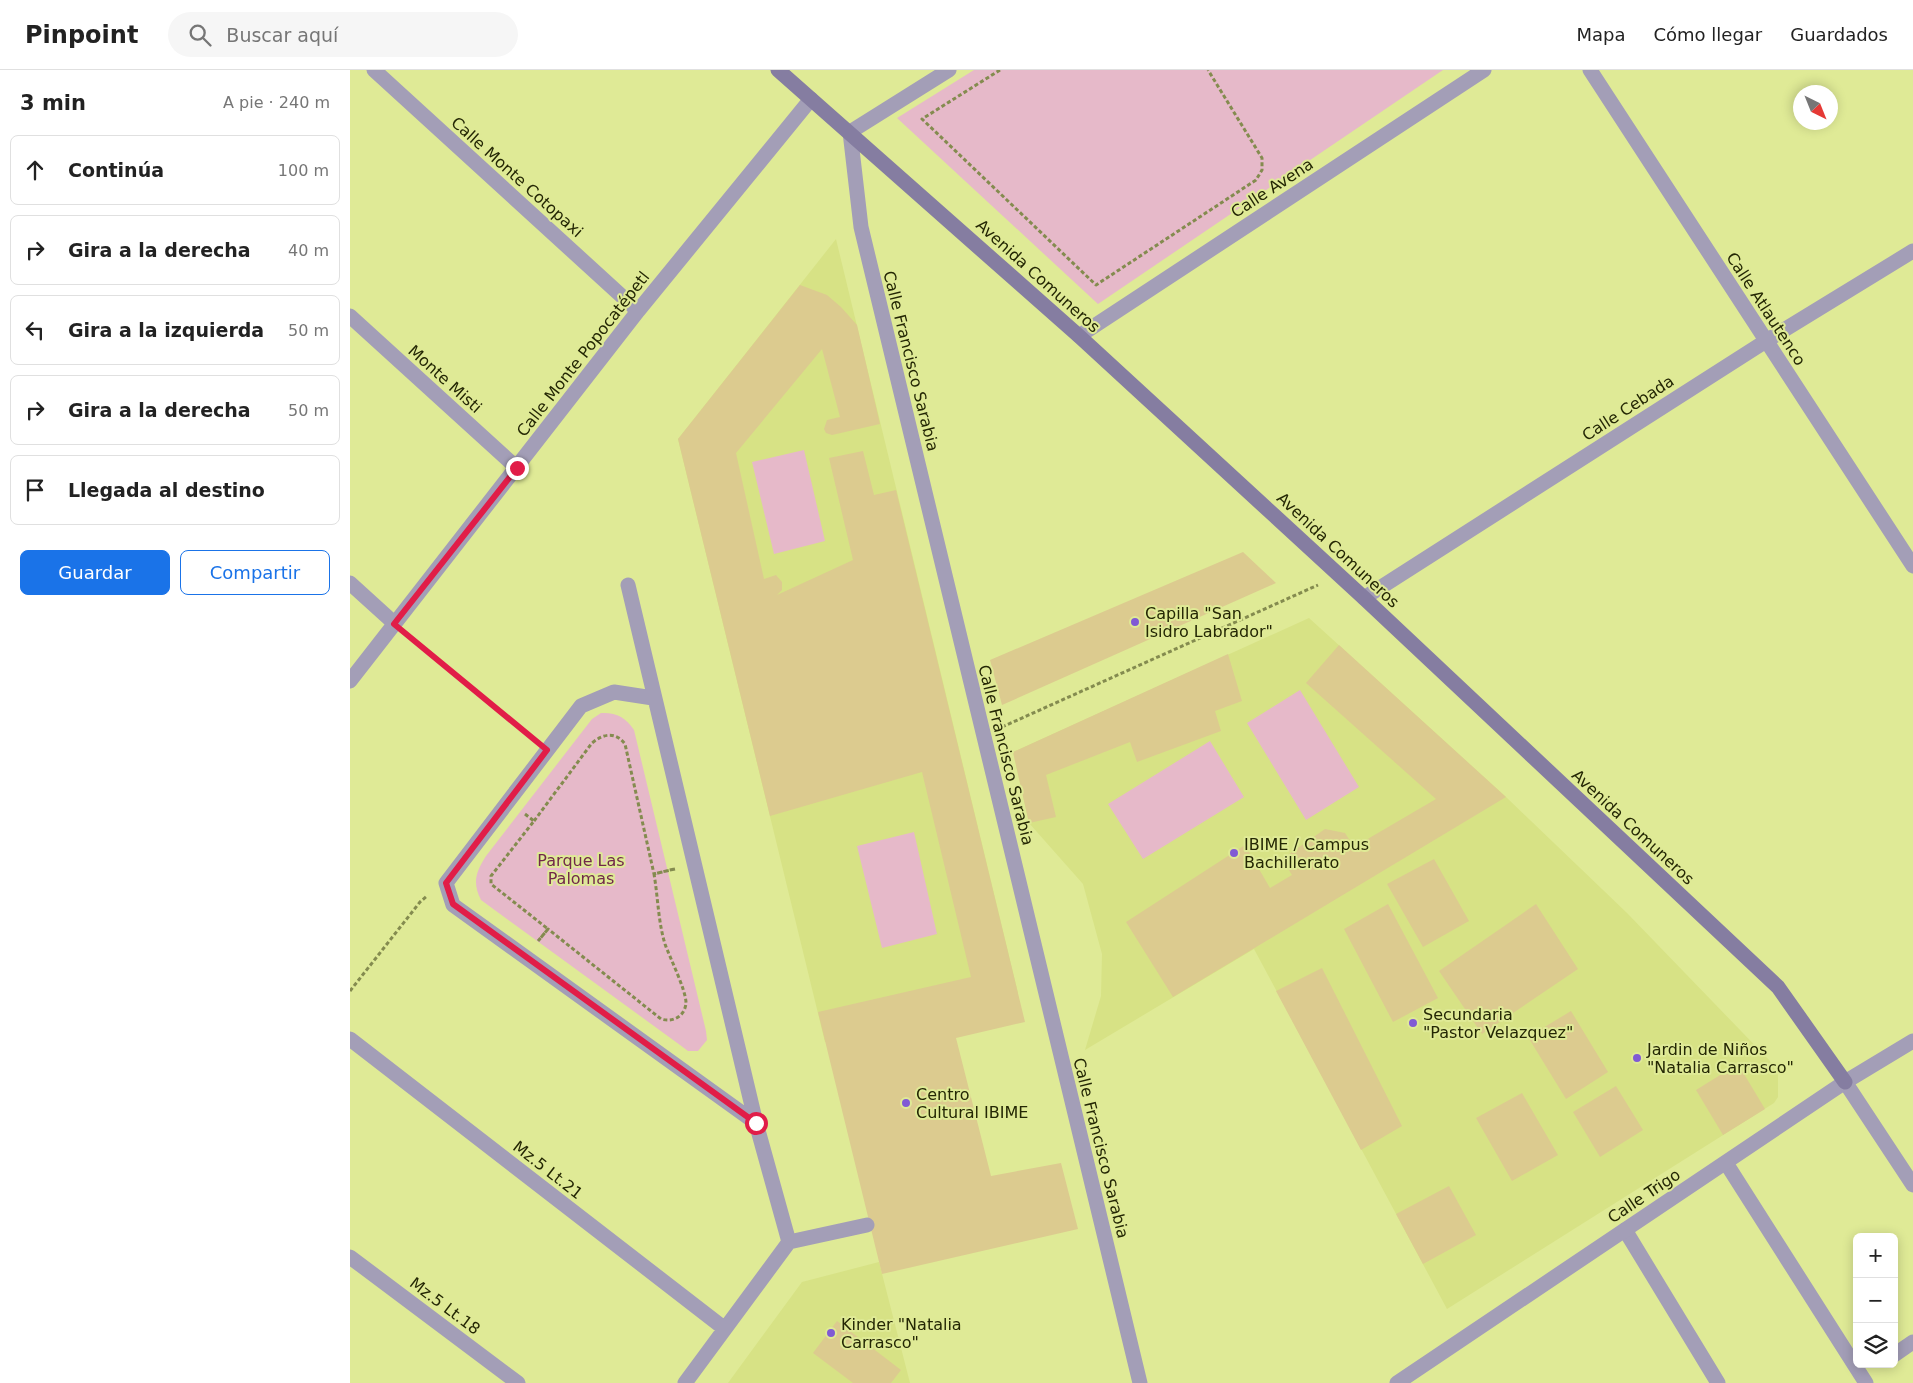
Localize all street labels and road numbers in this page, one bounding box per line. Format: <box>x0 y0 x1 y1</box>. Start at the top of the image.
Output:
street label: Calle Monte Cotopaxi <box>447 113 587 241</box>
street label: Calle Avena <box>1227 154 1317 222</box>
street label: Avenida Comuneros <box>972 215 1104 337</box>
street label: Calle Atlautenco <box>1722 249 1810 369</box>
street label: Calle Monte Popocatépetl <box>513 268 653 440</box>
street label: Calle Francisco Sarabia <box>879 269 943 453</box>
street label: Monte Misti <box>404 341 486 417</box>
street label: Calle Cebada <box>1578 371 1678 445</box>
street label: Avenida Comuneros <box>1273 488 1403 612</box>
street label: Calle Francisco Sarabia <box>974 663 1038 847</box>
street label: Avenida Comuneros <box>1568 765 1698 889</box>
street label: Calle Francisco Sarabia <box>1069 1056 1133 1240</box>
street label: Mz.5 Lt.21 <box>509 1137 587 1203</box>
street label: Calle Trigo <box>1604 1165 1684 1227</box>
street label: Mz.5 Lt.18 <box>406 1273 484 1339</box>

